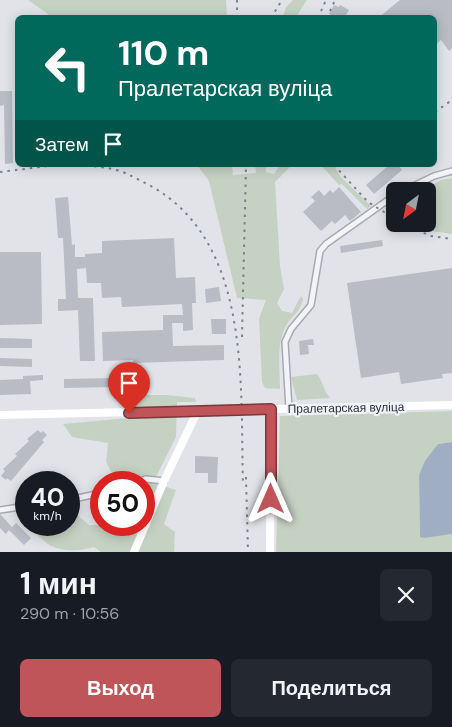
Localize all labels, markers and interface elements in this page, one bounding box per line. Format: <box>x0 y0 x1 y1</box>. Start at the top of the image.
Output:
text: 110 m <box>118 30 209 76</box>
icon: left <box>35 35 100 100</box>
text: Пралетарская вуліца <box>118 74 332 103</box>
icon: arrive <box>99 130 127 158</box>
text: Затем <box>35 132 89 157</box>
north arrow <box>386 182 436 232</box>
map controls <box>386 182 436 232</box>
pin <box>108 362 150 413</box>
icon: arrive <box>115 369 143 397</box>
street label: Пралетарская вуліца <box>287 399 405 417</box>
speed limit sign: 50 <box>90 471 155 536</box>
position arrow <box>244 472 296 524</box>
text: 40 <box>31 481 64 514</box>
text: km/h <box>33 508 62 524</box>
text: 1 мин <box>20 564 97 603</box>
button: close <box>380 569 432 621</box>
text: 290 m · 10:56 <box>20 603 119 624</box>
button: Выход <box>20 659 221 717</box>
button: Поделиться <box>231 659 432 717</box>

